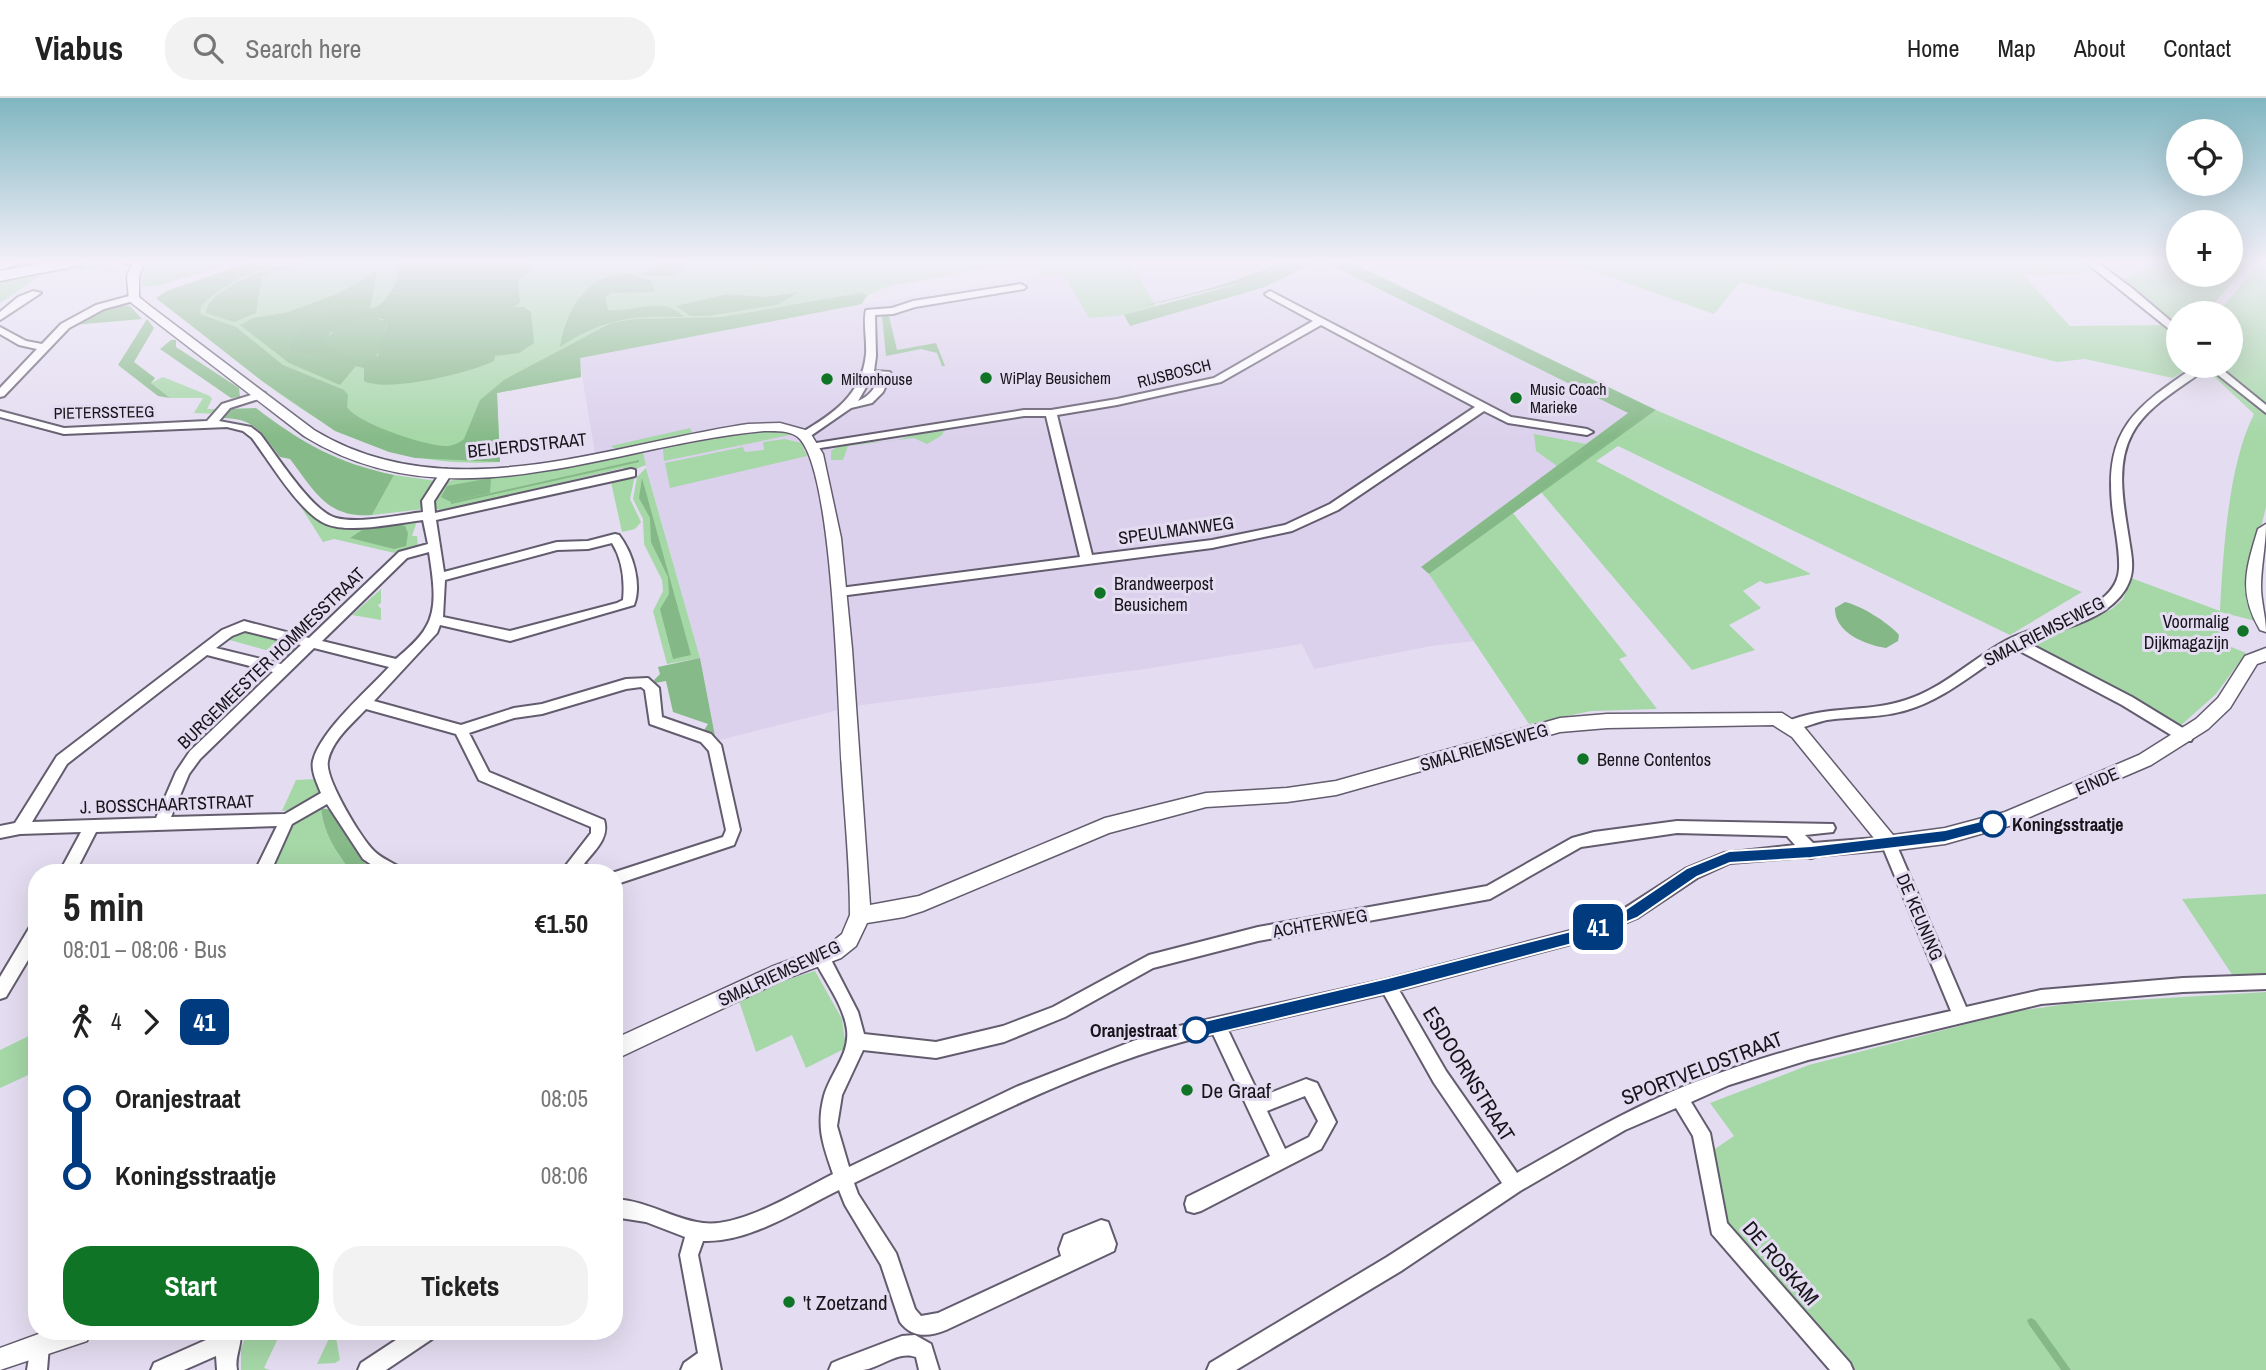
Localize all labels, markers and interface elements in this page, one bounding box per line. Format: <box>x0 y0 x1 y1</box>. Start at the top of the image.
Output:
search box <box>165 17 655 80</box>
text: Viabus <box>35 26 123 70</box>
icon: search <box>189 29 227 67</box>
text: Search here <box>245 31 361 66</box>
text: Home <box>1907 32 1959 64</box>
text: Map <box>1997 32 2036 64</box>
text: About <box>2074 32 2125 64</box>
text: Contact <box>2163 32 2231 64</box>
map controls <box>2166 119 2243 378</box>
button: locate <box>2166 119 2243 196</box>
button: + <box>2166 210 2243 287</box>
button: − <box>2166 301 2243 378</box>
street label: RIJSBOSCH <box>1135 353 1213 393</box>
place label: WiPlay Beusichem <box>1000 367 1111 389</box>
place label: Miltonhouse <box>841 368 912 390</box>
marker: WiPlay Beusichem <box>978 370 994 386</box>
marker: Miltonhouse <box>819 371 835 387</box>
place label: Music Coach Marieke <box>1530 378 1607 418</box>
marker: Music Coach Marieke <box>1508 390 1524 406</box>
street label: PIETERSSTEEG <box>54 400 154 424</box>
street label: BEIJERDSTRAAT <box>466 426 588 464</box>
street label: SPEULMANWEG <box>1117 510 1235 550</box>
street label: BURGEMEESTER HOMMESSTRAAT <box>172 562 370 754</box>
place label: Brandweerpost Beusichem <box>1114 571 1213 617</box>
marker: Brandweerpost Beusichem <box>1092 585 1108 601</box>
street label: SMALRIEMSEWEG <box>1979 590 2109 672</box>
place label: Voormalig Dijkmagazijn <box>2144 609 2230 655</box>
marker: Voormalig Dijkmagazijn <box>2235 623 2251 639</box>
street label: SMALRIEMSEWEG <box>1417 717 1551 777</box>
place label: Benne Contentos <box>1597 747 1711 772</box>
marker: Benne Contentos <box>1575 751 1591 767</box>
street label: EINDE <box>2071 761 2123 801</box>
street label: J. BOSSCHAARTSTRAAT <box>80 788 254 820</box>
marker: Koningsstraatje <box>1980 811 2006 837</box>
place label: Koningsstraatje <box>2012 812 2124 837</box>
street label: DE KEUNING <box>1891 870 1949 964</box>
text: 5 min <box>63 882 144 933</box>
street label: ACHTERWEG <box>1270 902 1369 944</box>
line badge: 41 <box>1566 904 1630 950</box>
text: €1.50 <box>535 906 588 941</box>
text: 41 <box>1587 911 1609 943</box>
text: 08:01 – 08:06 · Bus <box>63 934 227 965</box>
street label: SMALRIEMSEWEG <box>714 934 844 1012</box>
street label: ESDOORNSTRAAT <box>1416 1001 1522 1147</box>
icon: walk <box>63 1003 101 1041</box>
icon: forward <box>132 1003 170 1041</box>
text: 4 <box>111 1006 122 1037</box>
text: 41 <box>194 1006 215 1038</box>
marker: Oranjestraat <box>1183 1017 1209 1043</box>
place label: Oranjestraat <box>1090 1018 1177 1043</box>
street label: SPORTVELDSTRAAT <box>1617 1024 1787 1112</box>
place label: De Graaf <box>1201 1076 1271 1105</box>
text: Oranjestraat <box>115 1081 241 1116</box>
marker: De Graaf <box>1179 1082 1195 1098</box>
text: 08:05 <box>541 1083 588 1114</box>
text: Koningsstraatje <box>115 1158 276 1193</box>
text: 08:06 <box>541 1160 588 1191</box>
street label: DE ROSKAM <box>1736 1214 1826 1312</box>
button: Start <box>63 1246 319 1326</box>
button: Tickets <box>333 1246 588 1326</box>
place label: 't Zoetzand <box>803 1288 888 1317</box>
marker: 't Zoetzand <box>781 1294 797 1310</box>

